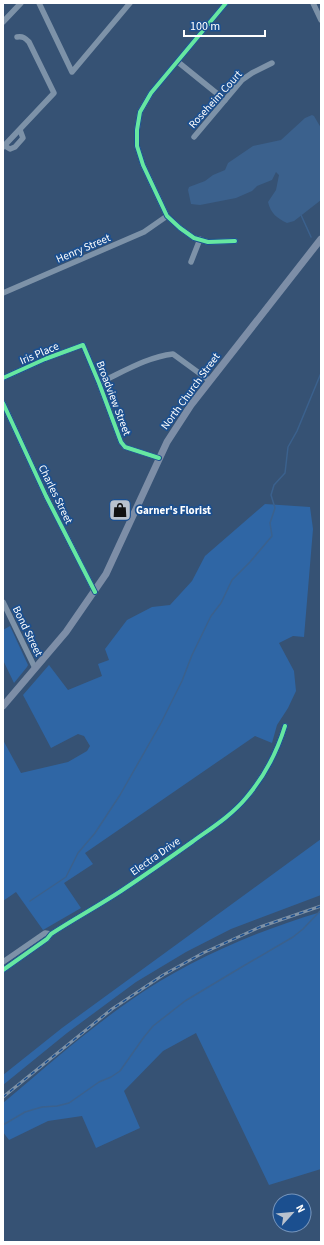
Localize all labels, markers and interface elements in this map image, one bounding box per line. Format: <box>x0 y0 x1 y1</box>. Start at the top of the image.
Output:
scale bar <box>184 12 265 38</box>
text: 100 m <box>190 18 220 35</box>
street label: Roseheim Court <box>185 67 246 132</box>
street label: Henry Street <box>54 230 113 267</box>
street label: Iris Place <box>17 338 62 368</box>
street label: North Church Street <box>157 350 224 433</box>
street label: Broadview Street <box>92 359 135 438</box>
street label: Charles Street <box>35 462 76 527</box>
shop icon: Garner's Florist <box>107 497 133 523</box>
place label: Garner's Florist <box>136 503 212 518</box>
street label: Bond Street <box>9 604 46 659</box>
street label: Electra Drive <box>127 833 184 879</box>
north arrow <box>272 1193 312 1233</box>
text: N <box>292 1202 309 1215</box>

